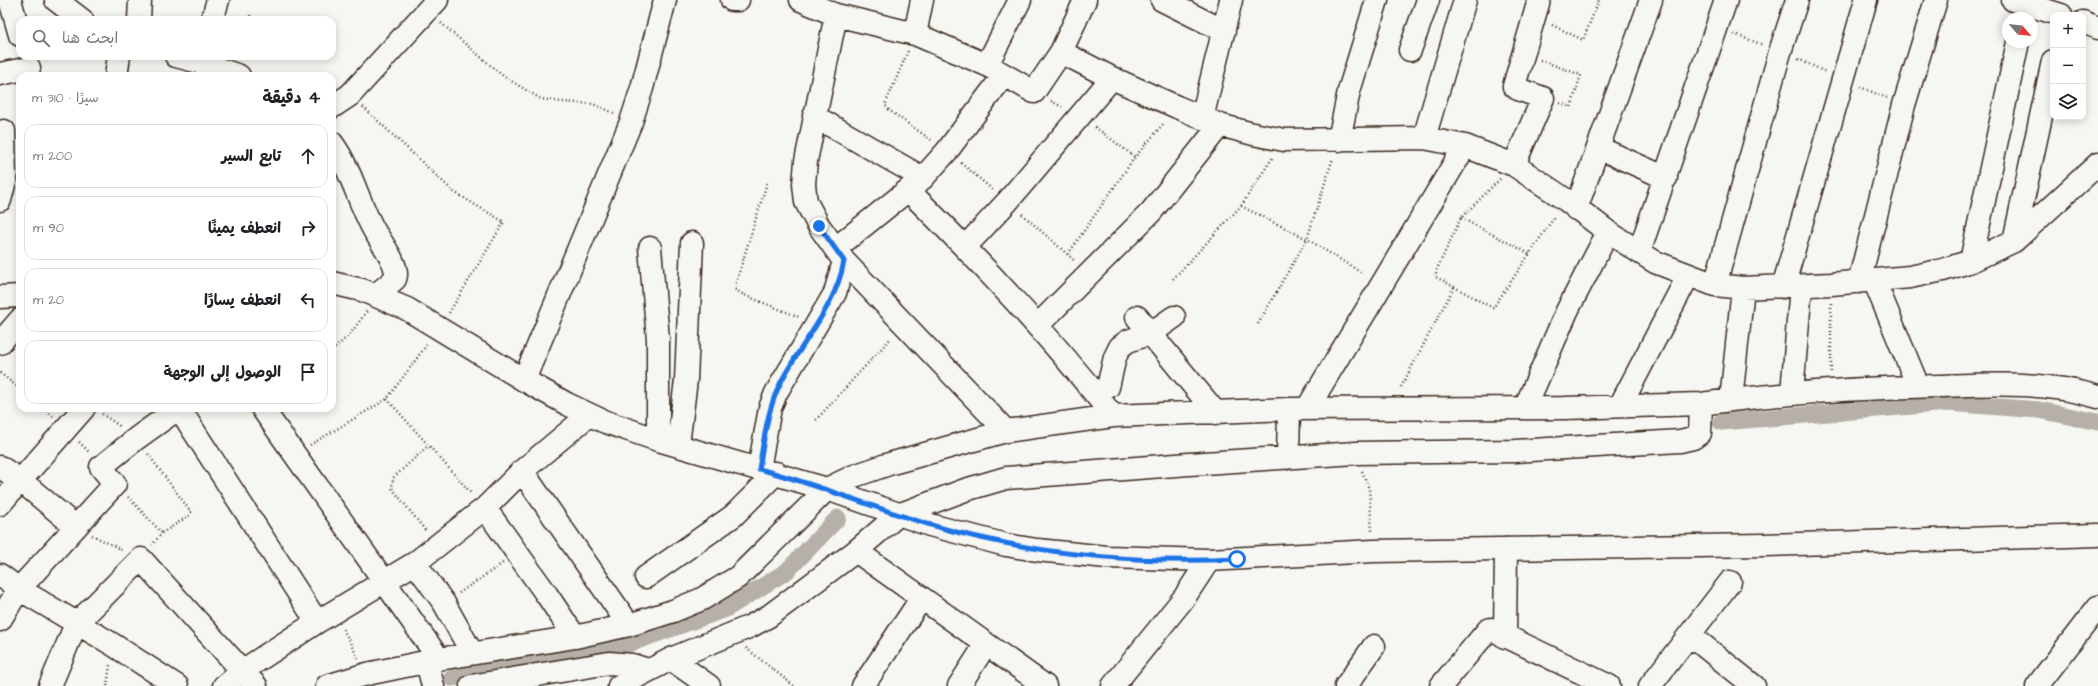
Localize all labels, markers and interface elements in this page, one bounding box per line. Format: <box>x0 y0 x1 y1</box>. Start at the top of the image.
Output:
north arrow <box>2002 12 2038 48</box>
map controls <box>2050 12 2086 120</box>
button: + <box>2050 12 2086 48</box>
search box <box>16 16 336 60</box>
icon: search <box>30 27 52 49</box>
text: ابحث هنا <box>62 28 118 49</box>
button: − <box>2050 48 2086 84</box>
button: layers <box>2050 84 2086 120</box>
text: 4 دقيقة <box>262 86 320 110</box>
text: سيرًا · 310 m <box>32 89 99 107</box>
icon: ahead <box>297 145 319 167</box>
text: تابع السير <box>222 146 281 167</box>
text: 200 m <box>33 147 72 165</box>
icon: right <box>297 217 319 239</box>
route end <box>810 217 828 235</box>
text: انعطف يمينًا <box>208 218 281 239</box>
text: 90 m <box>33 219 64 237</box>
icon: left <box>297 289 319 311</box>
text: انعطف يسارًا <box>204 290 281 311</box>
text: 20 m <box>33 291 64 309</box>
icon: arrive <box>297 361 319 383</box>
text: الوصول إلى الوجهة <box>164 362 281 383</box>
route start <box>1228 550 1246 568</box>

